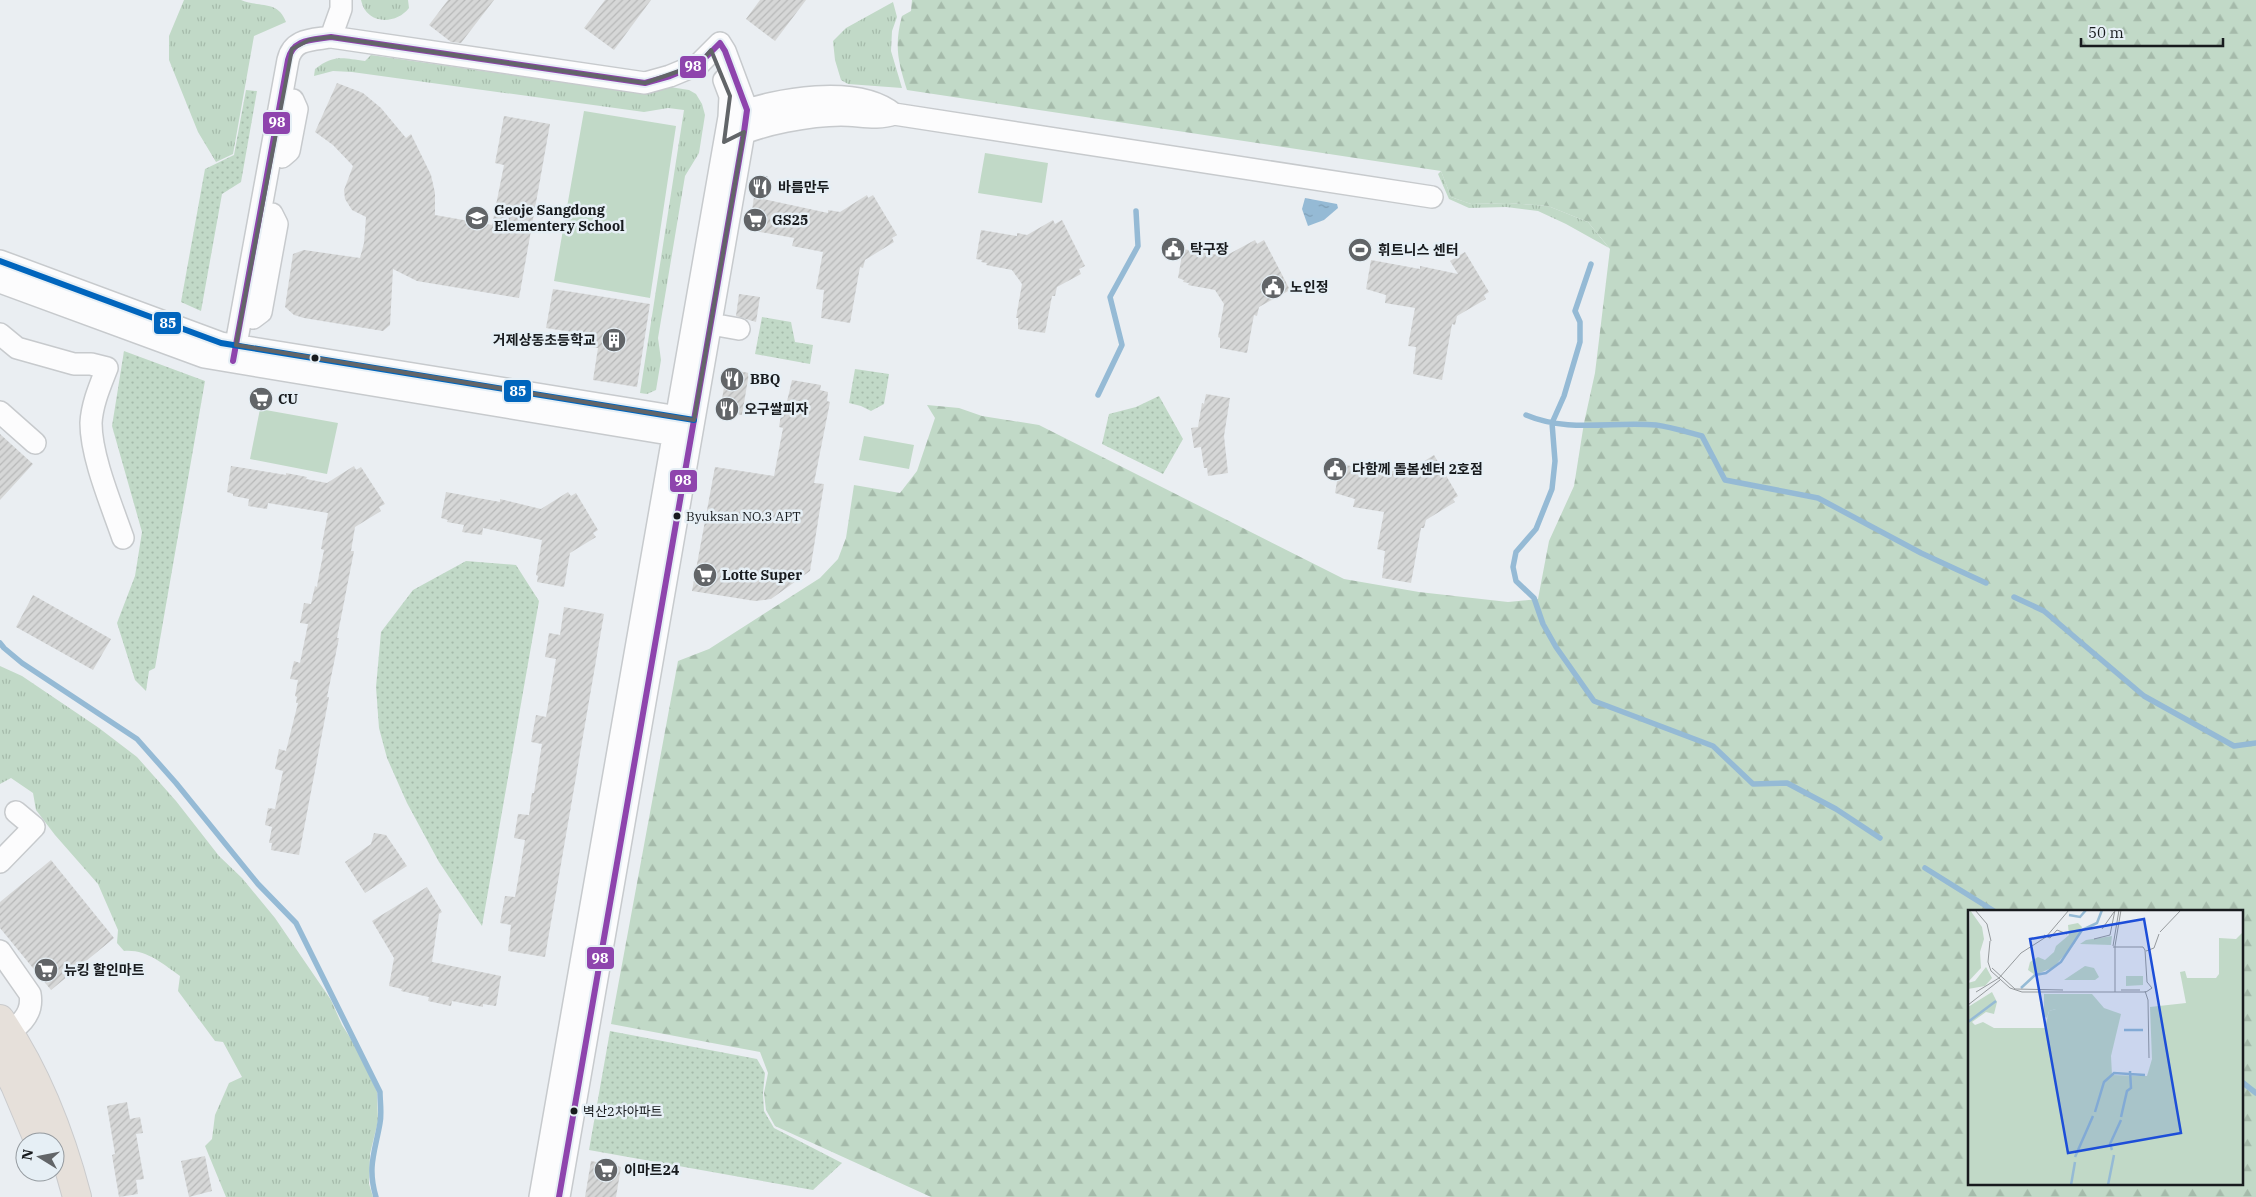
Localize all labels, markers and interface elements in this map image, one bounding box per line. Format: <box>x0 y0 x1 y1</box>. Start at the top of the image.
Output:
scale bar <box>2081 15 2224 47</box>
text: 50 m <box>2088 23 2124 42</box>
line badge: 98 <box>679 55 707 79</box>
text: 98 <box>685 57 701 75</box>
line badge: 98 <box>262 111 291 135</box>
text: 98 <box>269 113 285 131</box>
restaurant icon: 바름만두 <box>747 174 773 200</box>
place label: 바름만두 <box>778 178 830 196</box>
place label: Geoje Sangdong Elementery School <box>494 201 625 235</box>
school or university icon: Geoje Sangdong Elementery School <box>464 205 490 231</box>
supermarket icon: GS25 <box>742 207 768 233</box>
place label: GS25 <box>772 211 808 229</box>
public building icon: 탁구장 <box>1160 236 1186 262</box>
sports icon: 휘트니스 센터 <box>1347 237 1373 263</box>
place label: 탁구장 <box>1190 240 1229 258</box>
place label: 휘트니스 센터 <box>1378 241 1459 259</box>
public building icon: 노인정 <box>1260 274 1286 300</box>
place label: 노인정 <box>1290 278 1329 296</box>
line badge: 85 <box>153 311 182 335</box>
text: 85 <box>160 314 176 332</box>
building icon: 거제상동초등학교 <box>601 327 627 353</box>
place label: 거제상동초등학교 <box>493 331 596 349</box>
unlabelled marker <box>310 353 320 363</box>
restaurant icon: BBQ <box>719 366 745 392</box>
place label: BBQ <box>750 370 780 388</box>
line badge: 85 <box>503 379 532 403</box>
text: 85 <box>510 382 526 400</box>
supermarket icon: CU <box>248 386 274 412</box>
place label: CU <box>278 390 298 408</box>
restaurant icon: 오구쌀피자 <box>714 396 740 422</box>
place label: 오구쌀피자 <box>744 400 809 418</box>
public building icon: 다함께 돌봄센터 2호점 <box>1322 456 1348 482</box>
place label: 다함께 돌봄센터 2호점 <box>1352 460 1483 478</box>
line badge: 98 <box>669 469 698 493</box>
text: 98 <box>675 471 691 489</box>
place label: Byuksan NO.3 APT <box>686 508 801 525</box>
marker: Byuksan NO.3 APT <box>672 511 682 521</box>
supermarket icon: Lotte Super <box>692 562 718 588</box>
place label: Lotte Super <box>722 566 802 584</box>
inset map <box>1968 910 2244 1184</box>
line badge: 98 <box>586 946 615 970</box>
text: 98 <box>592 949 608 967</box>
supermarket icon: 뉴킹 할인마트 <box>33 957 59 983</box>
place label: 뉴킹 할인마트 <box>64 961 145 979</box>
place label: 벽산2차아파트 <box>583 1103 663 1120</box>
marker: 벽산2차아파트 <box>569 1106 579 1116</box>
north arrow <box>15 1132 65 1182</box>
text: N <box>17 1148 37 1162</box>
supermarket icon: 이마트24 <box>593 1157 619 1183</box>
place label: 이마트24 <box>624 1161 679 1179</box>

